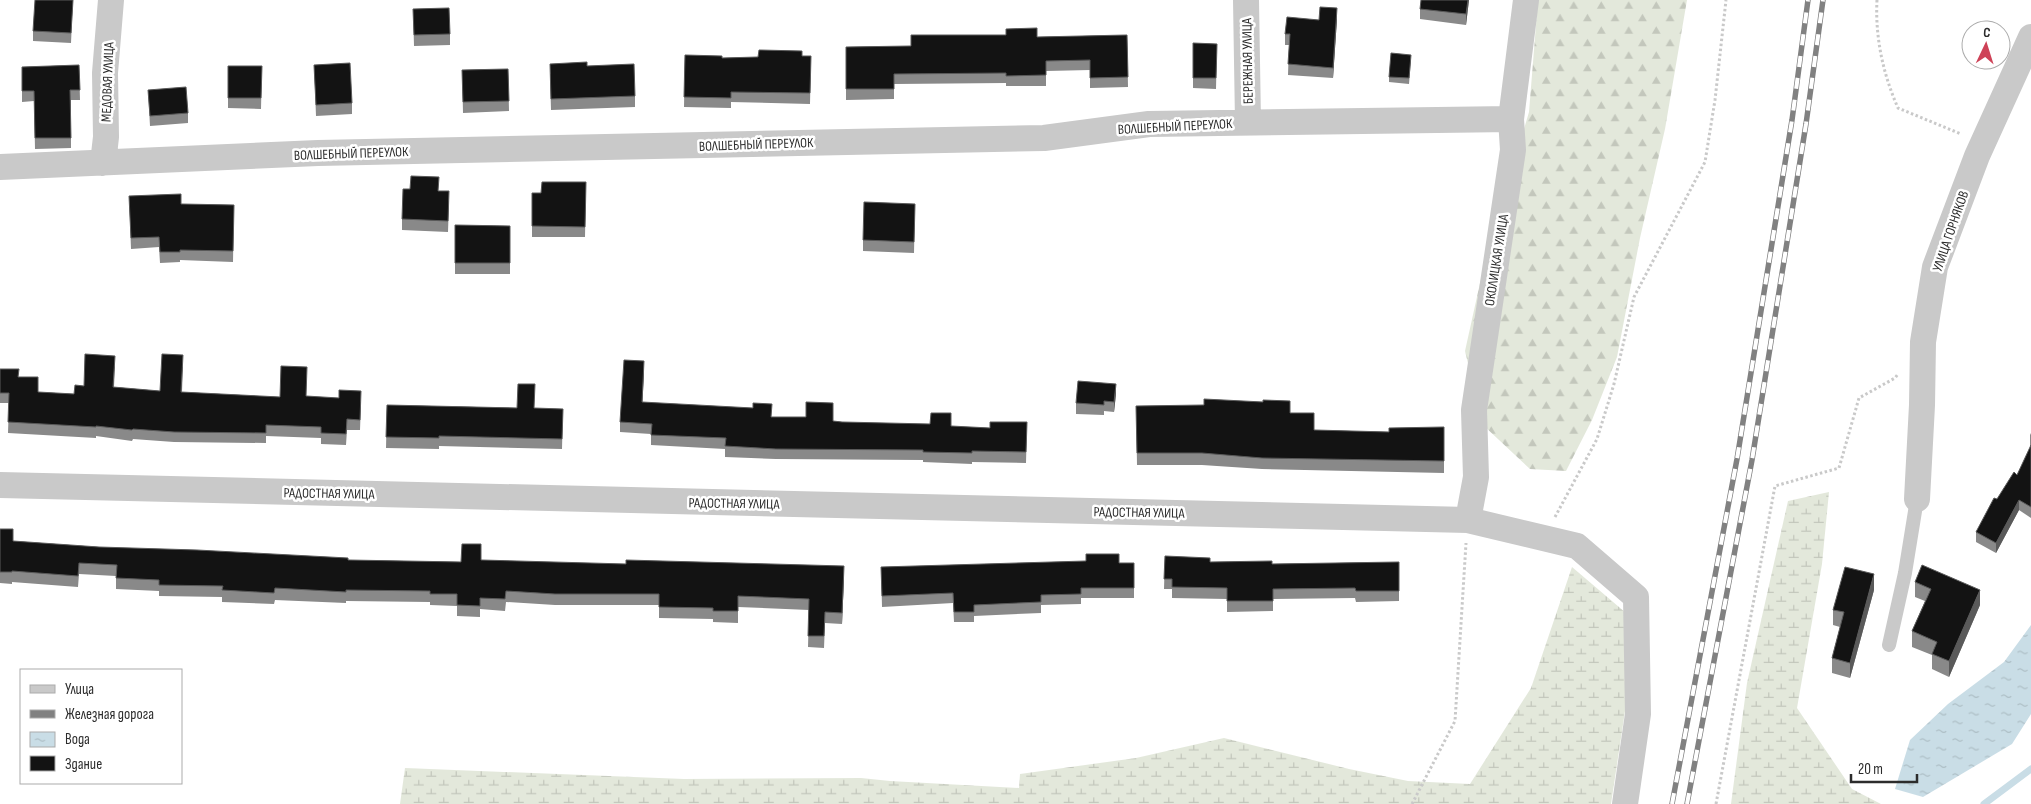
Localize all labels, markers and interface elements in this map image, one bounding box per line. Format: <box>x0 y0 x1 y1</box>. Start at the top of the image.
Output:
street label: БЕРЕЖНАЯ УЛИЦА <box>1238 17 1257 104</box>
north arrow <box>1961 20 2011 70</box>
text: С <box>1983 24 1991 41</box>
street label: МЕДОВАЯ УЛИЦА <box>98 41 117 122</box>
street label: ВОЛШЕБНЫЙ ПЕРЕУЛОК <box>1117 115 1233 138</box>
street label: ВОЛШЕБНЫЙ ПЕРЕУЛОК <box>698 134 814 155</box>
street label: ВОЛШЕБНЫЙ ПЕРЕУЛОК <box>293 143 409 164</box>
street label: УЛИЦА ГОРНЯКОВ <box>1929 189 1972 274</box>
street label: ОКОЛИЦКАЯ УЛИЦА <box>1481 212 1512 307</box>
street label: РАДОСТНАЯ УЛИЦА <box>283 484 376 503</box>
street label: РАДОСТНАЯ УЛИЦА <box>688 494 781 513</box>
street label: РАДОСТНАЯ УЛИЦА <box>1093 503 1186 522</box>
legend <box>20 669 182 784</box>
text: Улица <box>65 680 94 699</box>
text: Железная дорога <box>65 705 154 724</box>
text: Вода <box>65 730 90 749</box>
scale bar <box>1851 752 1917 784</box>
text: Здание <box>65 755 102 774</box>
text: 20 m <box>1858 760 1883 779</box>

